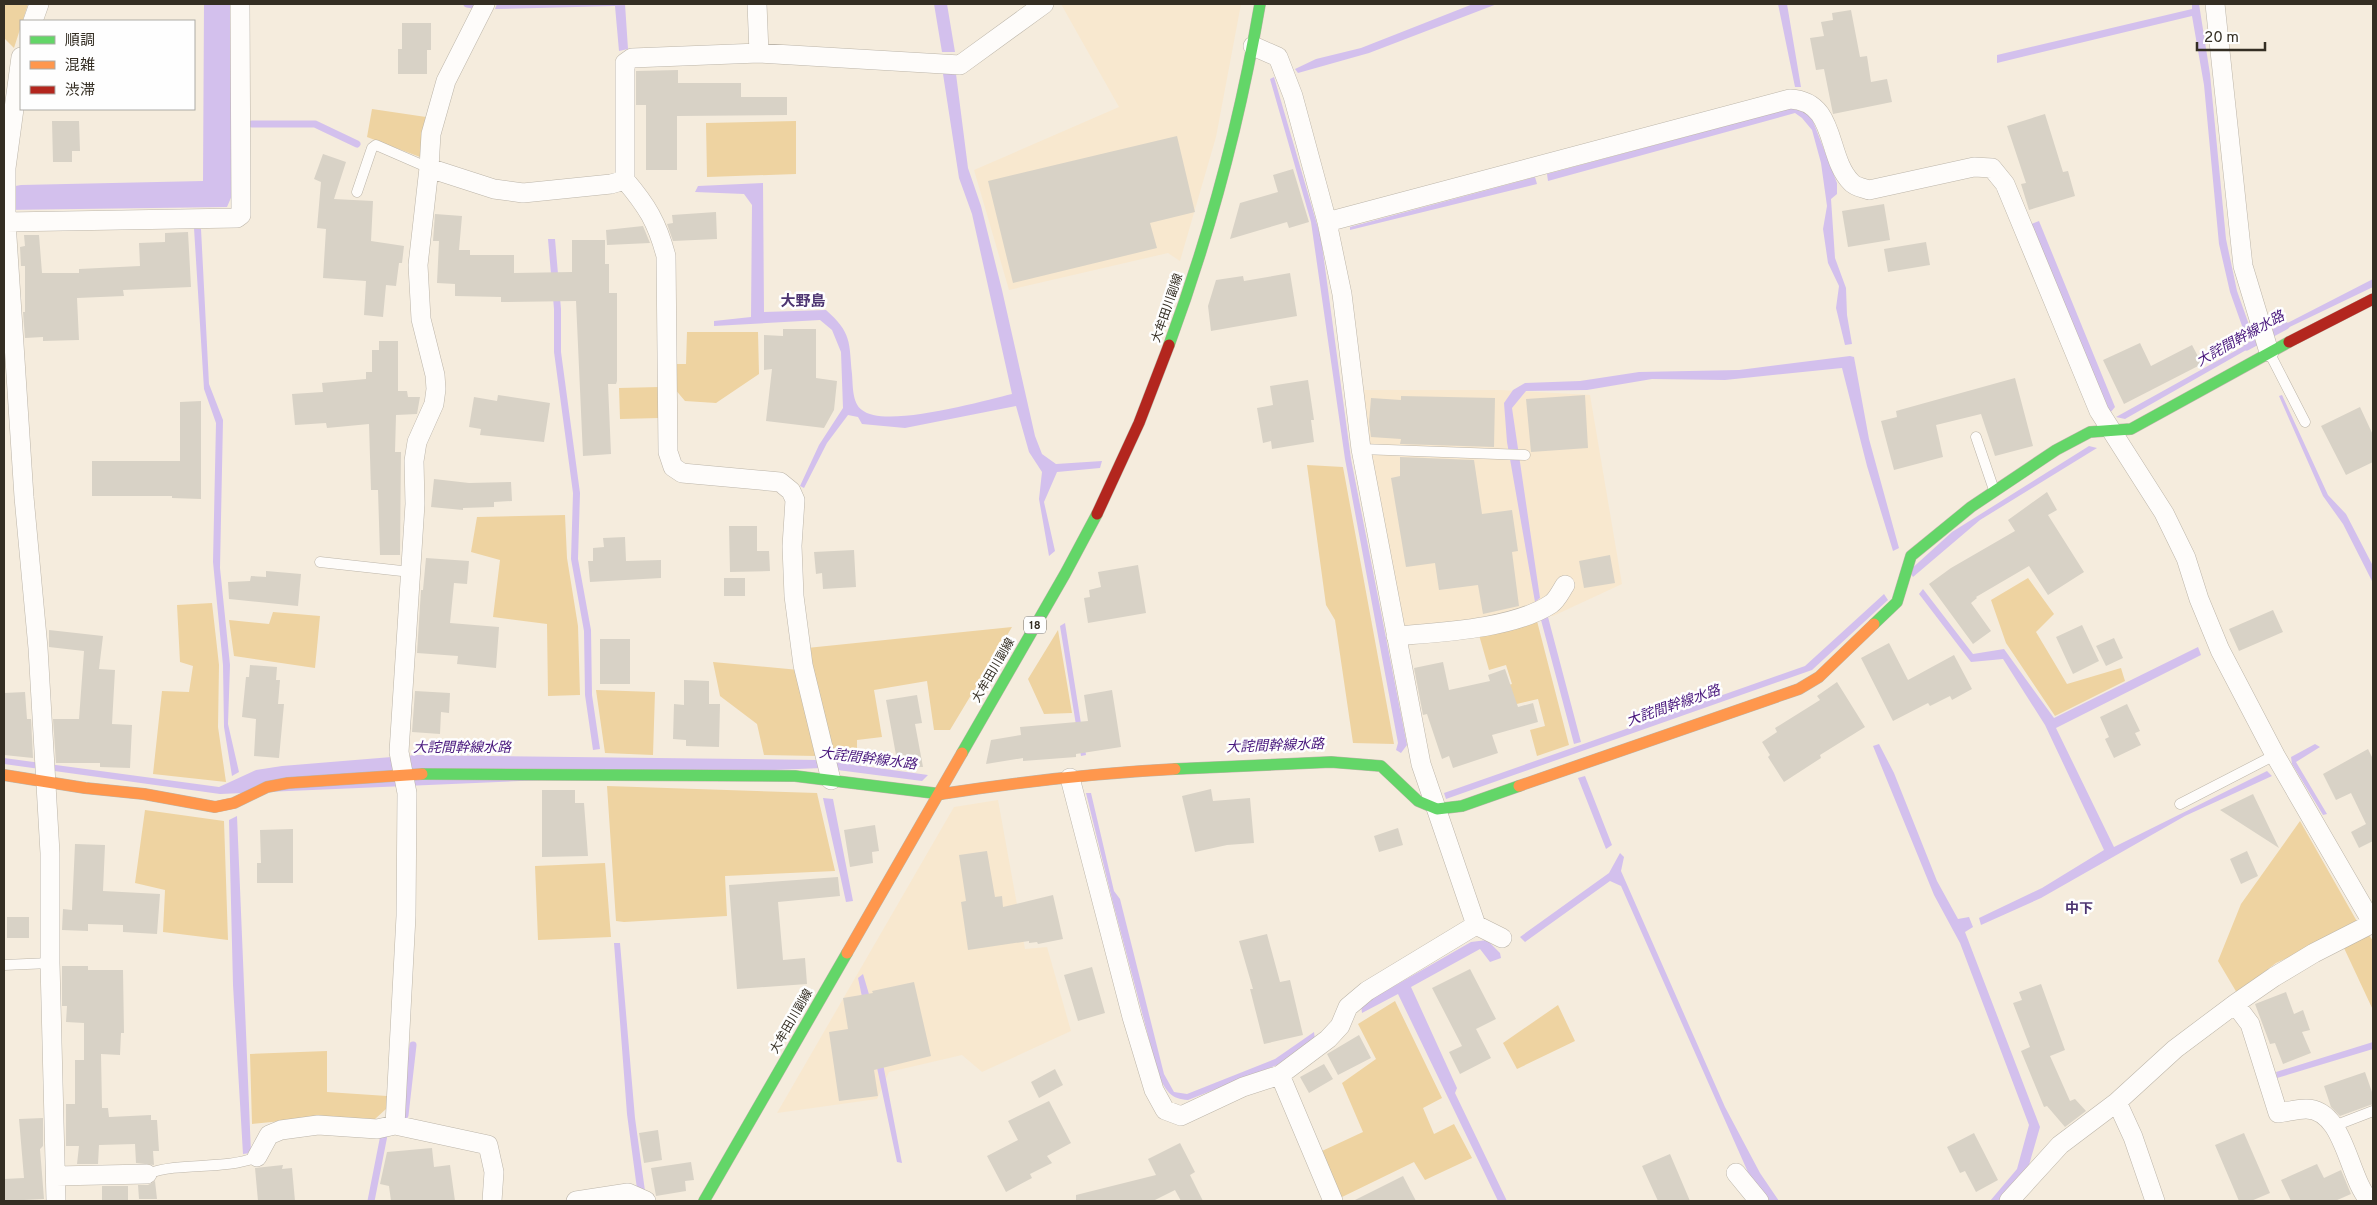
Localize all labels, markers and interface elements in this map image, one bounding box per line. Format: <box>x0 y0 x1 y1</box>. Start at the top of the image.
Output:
legend <box>20 20 195 110</box>
scale bar <box>2197 20 2264 52</box>
text: 20 m <box>2204 29 2239 48</box>
text: 順調 <box>65 32 95 51</box>
text: 混雑 <box>65 57 95 76</box>
text: 渋滞 <box>65 82 95 101</box>
street label: 大牟田川副線 <box>1149 272 1187 345</box>
district label: 大野島 <box>780 292 826 312</box>
water label: 大詫間幹線水路 <box>2194 308 2289 371</box>
road number: 18 <box>1024 616 1046 634</box>
street label: 大牟田川副線 <box>969 635 1019 706</box>
water label: 大詫間幹線水路 <box>1624 682 1724 730</box>
water label: 大詫間幹線水路 <box>1226 736 1325 757</box>
water label: 大詫間幹線水路 <box>413 740 512 757</box>
water label: 大詫間幹線水路 <box>818 745 918 774</box>
district label: 中下 <box>2065 901 2093 918</box>
street label: 大牟田川副線 <box>767 986 817 1057</box>

